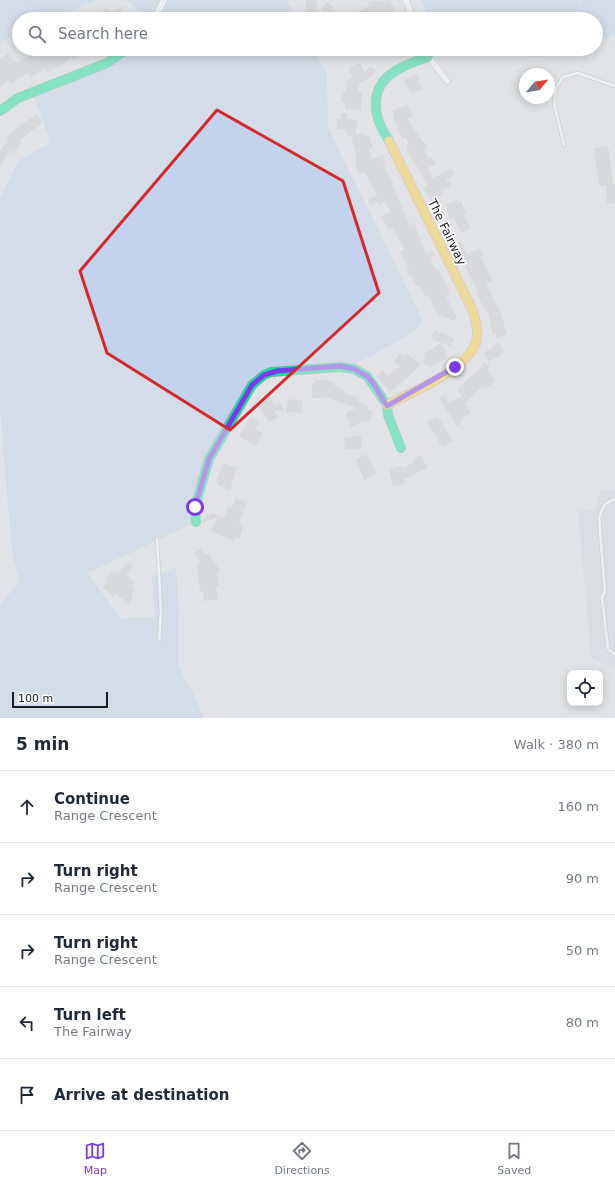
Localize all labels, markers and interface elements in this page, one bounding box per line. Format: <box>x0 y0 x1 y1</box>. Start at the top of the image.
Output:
search box <box>12 12 603 56</box>
icon: search <box>26 23 48 45</box>
text: Search here <box>58 25 148 43</box>
north arrow <box>519 68 555 104</box>
street label: The Fairway <box>425 196 469 267</box>
route end <box>446 358 464 376</box>
route start <box>186 498 204 516</box>
map controls <box>567 670 603 706</box>
button: locate <box>567 670 603 706</box>
scale bar <box>12 690 108 709</box>
text: 100 m <box>18 692 53 705</box>
text: 5 min <box>16 734 69 754</box>
text: Walk · 380 m <box>514 737 599 752</box>
text: Continue <box>54 790 130 808</box>
icon: ahead <box>16 796 38 818</box>
text: 160 m <box>557 799 599 814</box>
text: Range Crescent <box>54 808 157 823</box>
text: Turn right <box>54 862 138 880</box>
icon: right <box>16 868 38 890</box>
text: 90 m <box>566 871 599 886</box>
text: Range Crescent <box>54 880 157 895</box>
text: Turn right <box>54 934 138 952</box>
icon: right <box>16 940 38 962</box>
text: 50 m <box>566 943 599 958</box>
text: Range Crescent <box>54 952 157 967</box>
text: Turn left <box>54 1006 126 1024</box>
icon: left <box>16 1012 38 1034</box>
text: 80 m <box>566 1015 599 1030</box>
text: The Fairway <box>54 1024 132 1039</box>
icon: arrive <box>16 1084 38 1106</box>
text: Arrive at destination <box>54 1086 229 1104</box>
tab: Map <box>84 1140 107 1177</box>
tab: Directions <box>274 1140 330 1177</box>
tab: Saved <box>497 1140 531 1177</box>

